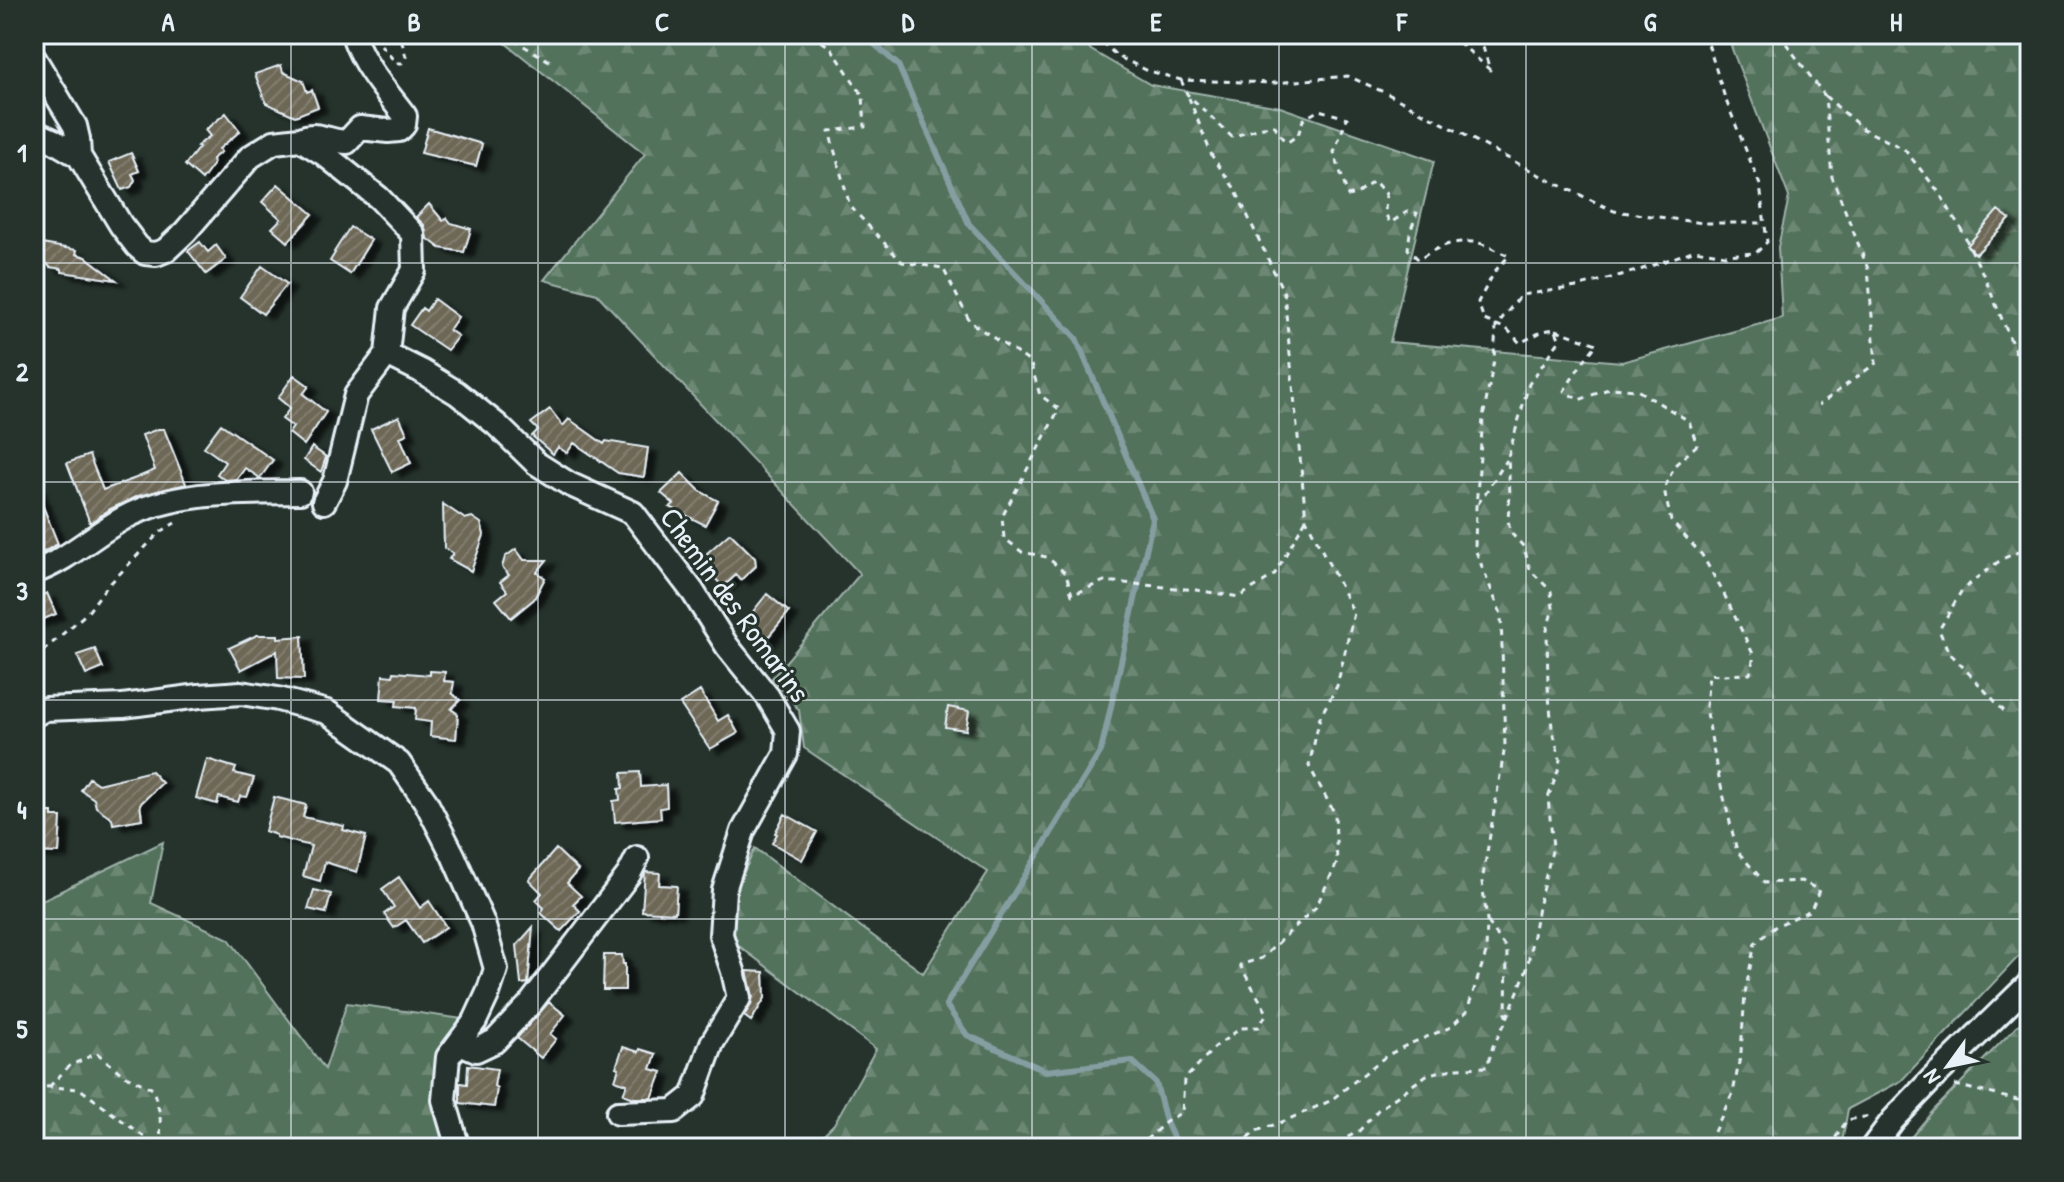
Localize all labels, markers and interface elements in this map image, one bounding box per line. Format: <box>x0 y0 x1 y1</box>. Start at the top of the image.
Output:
text: A <box>162 4 175 39</box>
text: B <box>407 4 421 39</box>
text: C <box>655 4 669 39</box>
text: D <box>902 4 915 39</box>
text: E <box>1150 4 1162 39</box>
text: F <box>1396 4 1408 39</box>
text: G <box>1644 4 1657 39</box>
text: H <box>1890 4 1902 39</box>
text: 1 <box>17 135 27 170</box>
text: 2 <box>16 354 29 389</box>
street label: Chemin des Romarins <box>651 499 820 710</box>
text: 3 <box>16 573 28 608</box>
text: 4 <box>17 792 27 827</box>
text: 5 <box>17 1011 28 1046</box>
north arrow <box>1908 1026 1988 1106</box>
text: N <box>1915 1064 1947 1090</box>

